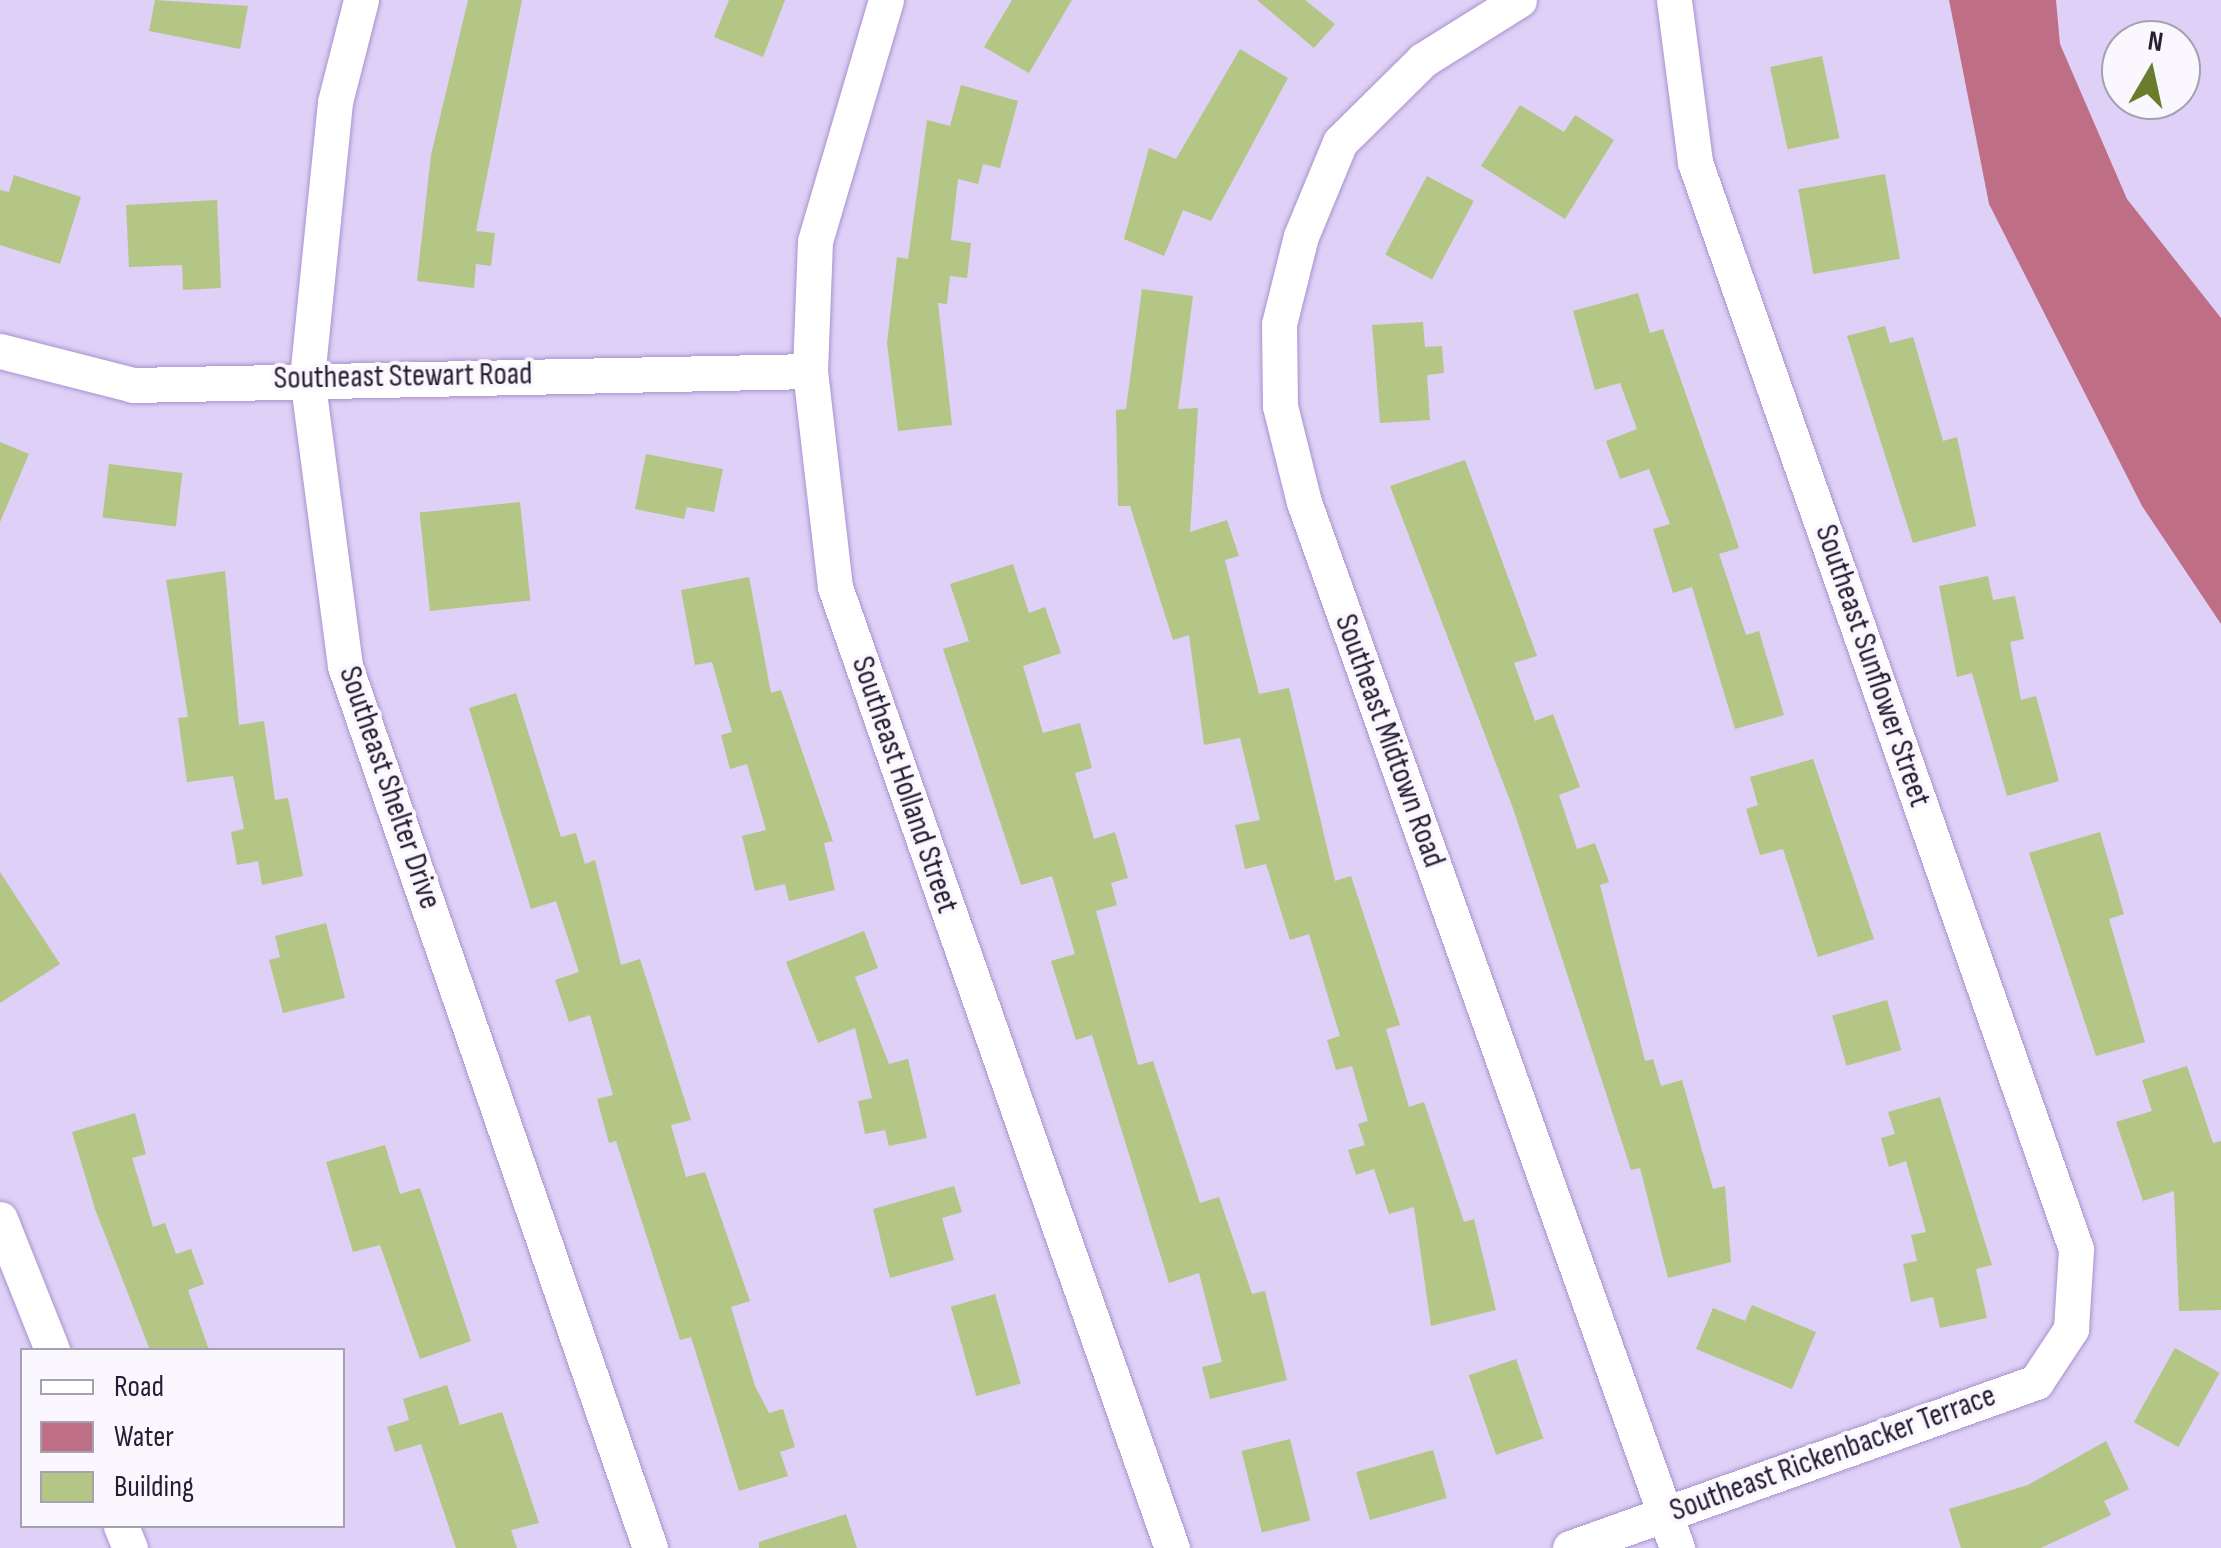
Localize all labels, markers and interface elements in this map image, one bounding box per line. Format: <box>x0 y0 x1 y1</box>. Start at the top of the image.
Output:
north arrow <box>2101 20 2201 120</box>
text: N <box>2145 24 2165 59</box>
street label: Southeast Stewart Road <box>273 356 533 398</box>
street label: Southeast Sunflower Street <box>1806 520 1938 812</box>
street label: Southeast Midtown Road <box>1325 609 1453 873</box>
street label: Southeast Holland Street <box>842 652 966 918</box>
street label: Southeast Shelter Drive <box>329 662 449 914</box>
legend <box>20 1348 345 1528</box>
text: Road <box>114 1369 164 1405</box>
street label: Southeast Rickenbacker Terrace <box>1665 1377 2001 1531</box>
text: Water <box>114 1419 174 1455</box>
text: Building <box>114 1469 194 1505</box>

